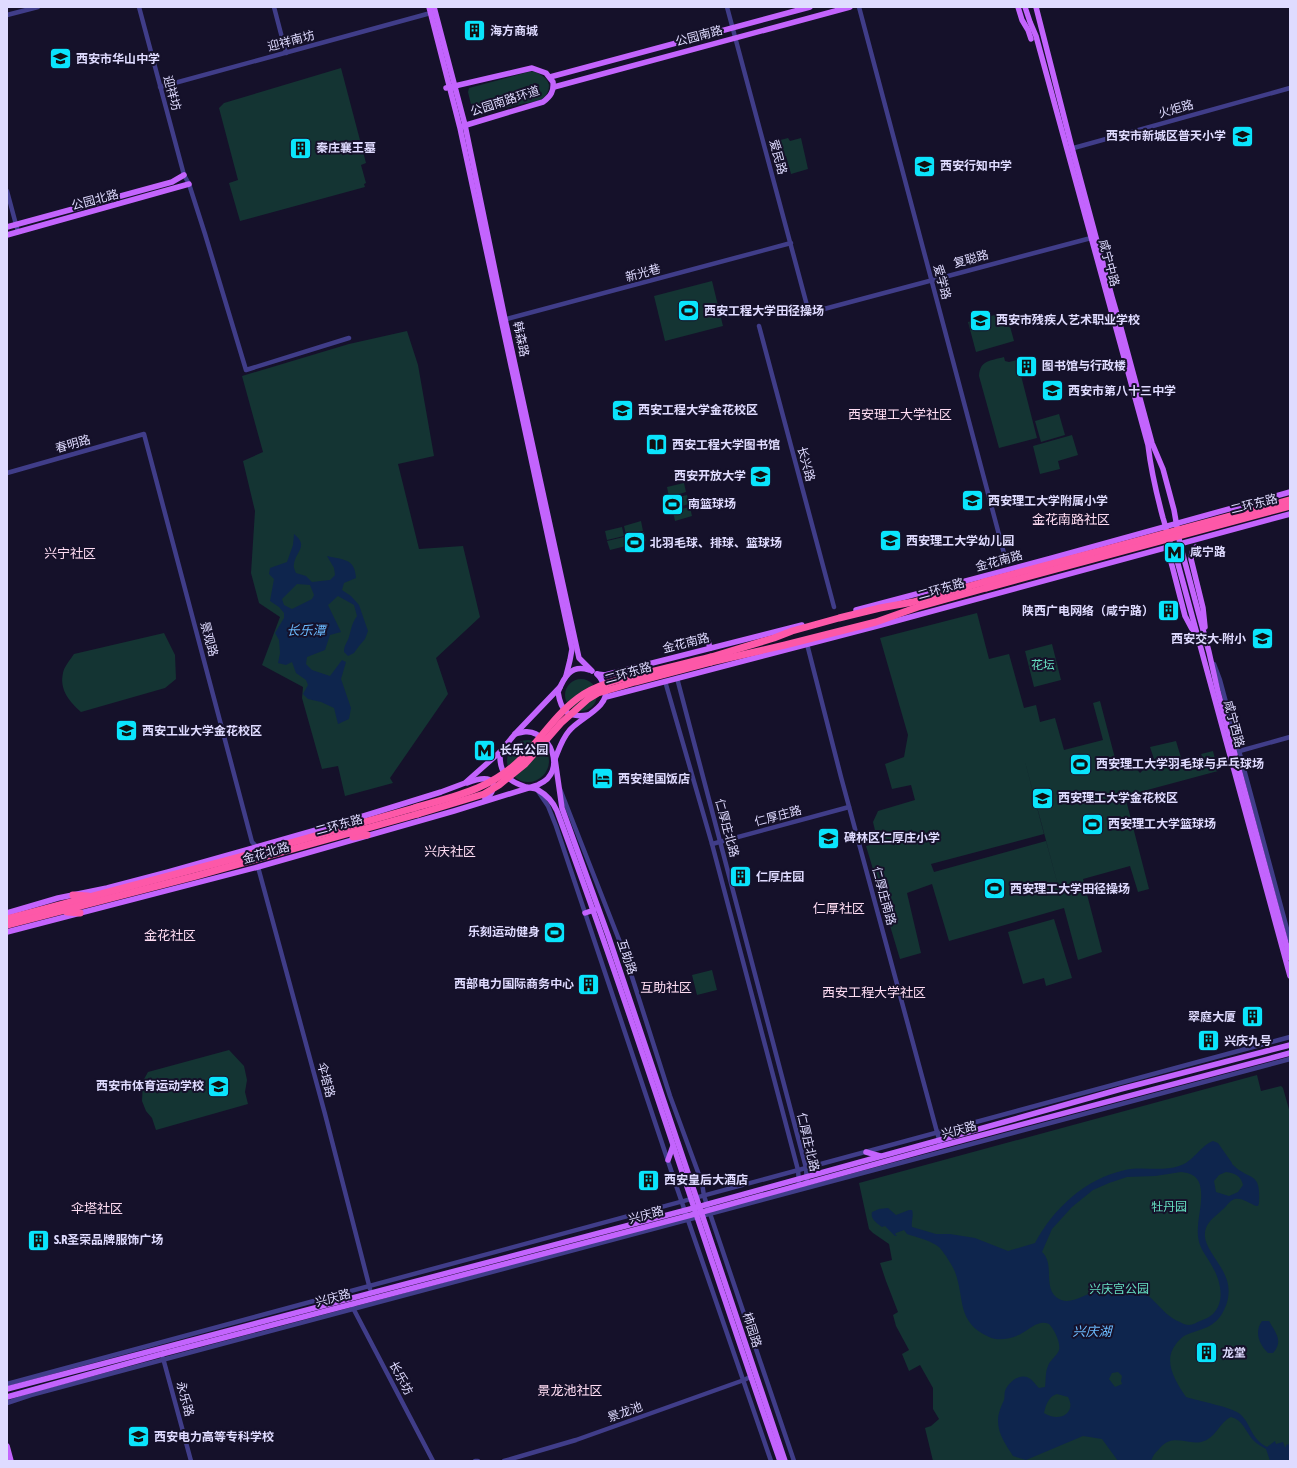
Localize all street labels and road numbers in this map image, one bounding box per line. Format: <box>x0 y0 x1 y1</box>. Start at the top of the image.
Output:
street label: 公园南路 <box>674 23 724 49</box>
street label: 迎祥南坊 <box>266 28 316 54</box>
street label: 迎祥坊 <box>161 74 183 112</box>
street label: 公园南路环道 <box>469 83 541 119</box>
street label: 火炬路 <box>1157 97 1195 121</box>
street label: 爱民路 <box>767 138 789 176</box>
street label: 公园北路 <box>70 187 120 213</box>
street label: 咸宁中路 <box>1096 238 1122 288</box>
street label: 复聪路 <box>952 248 990 270</box>
street label: 新光巷 <box>624 262 662 284</box>
street label: 爱学路 <box>931 263 953 301</box>
street label: 韩森路 <box>510 320 532 358</box>
street label: 春明路 <box>54 432 92 456</box>
street label: 长兴路 <box>795 445 817 483</box>
street label: 二环东路 <box>1229 491 1279 517</box>
street label: 金花南路 <box>974 548 1024 574</box>
street label: 二环东路 <box>916 576 966 602</box>
street label: 景观路 <box>198 620 220 658</box>
street label: 金花南路 <box>661 630 711 656</box>
street label: 二环东路 <box>603 660 653 686</box>
street label: 咸宁西路 <box>1221 699 1247 749</box>
street label: 仁厚庄北路 <box>712 797 742 859</box>
street label: 仁厚庄路 <box>753 803 803 829</box>
street label: 二环东路 <box>314 812 364 838</box>
street label: 金花北路 <box>241 840 291 866</box>
street label: 仁厚庄南路 <box>869 865 899 927</box>
street label: 互助路 <box>615 938 639 976</box>
street label: 伞塔路 <box>315 1061 337 1099</box>
street label: 仁厚庄北路 <box>794 1111 822 1173</box>
street label: 兴庆路 <box>940 1119 978 1141</box>
street label: 兴庆路 <box>627 1204 665 1226</box>
street label: 兴庆路 <box>314 1287 352 1309</box>
street label: 柿园路 <box>740 1311 764 1349</box>
street label: 长乐坊 <box>386 1359 416 1397</box>
street label: 永乐路 <box>174 1380 196 1418</box>
street label: 景龙池 <box>606 1400 644 1424</box>

